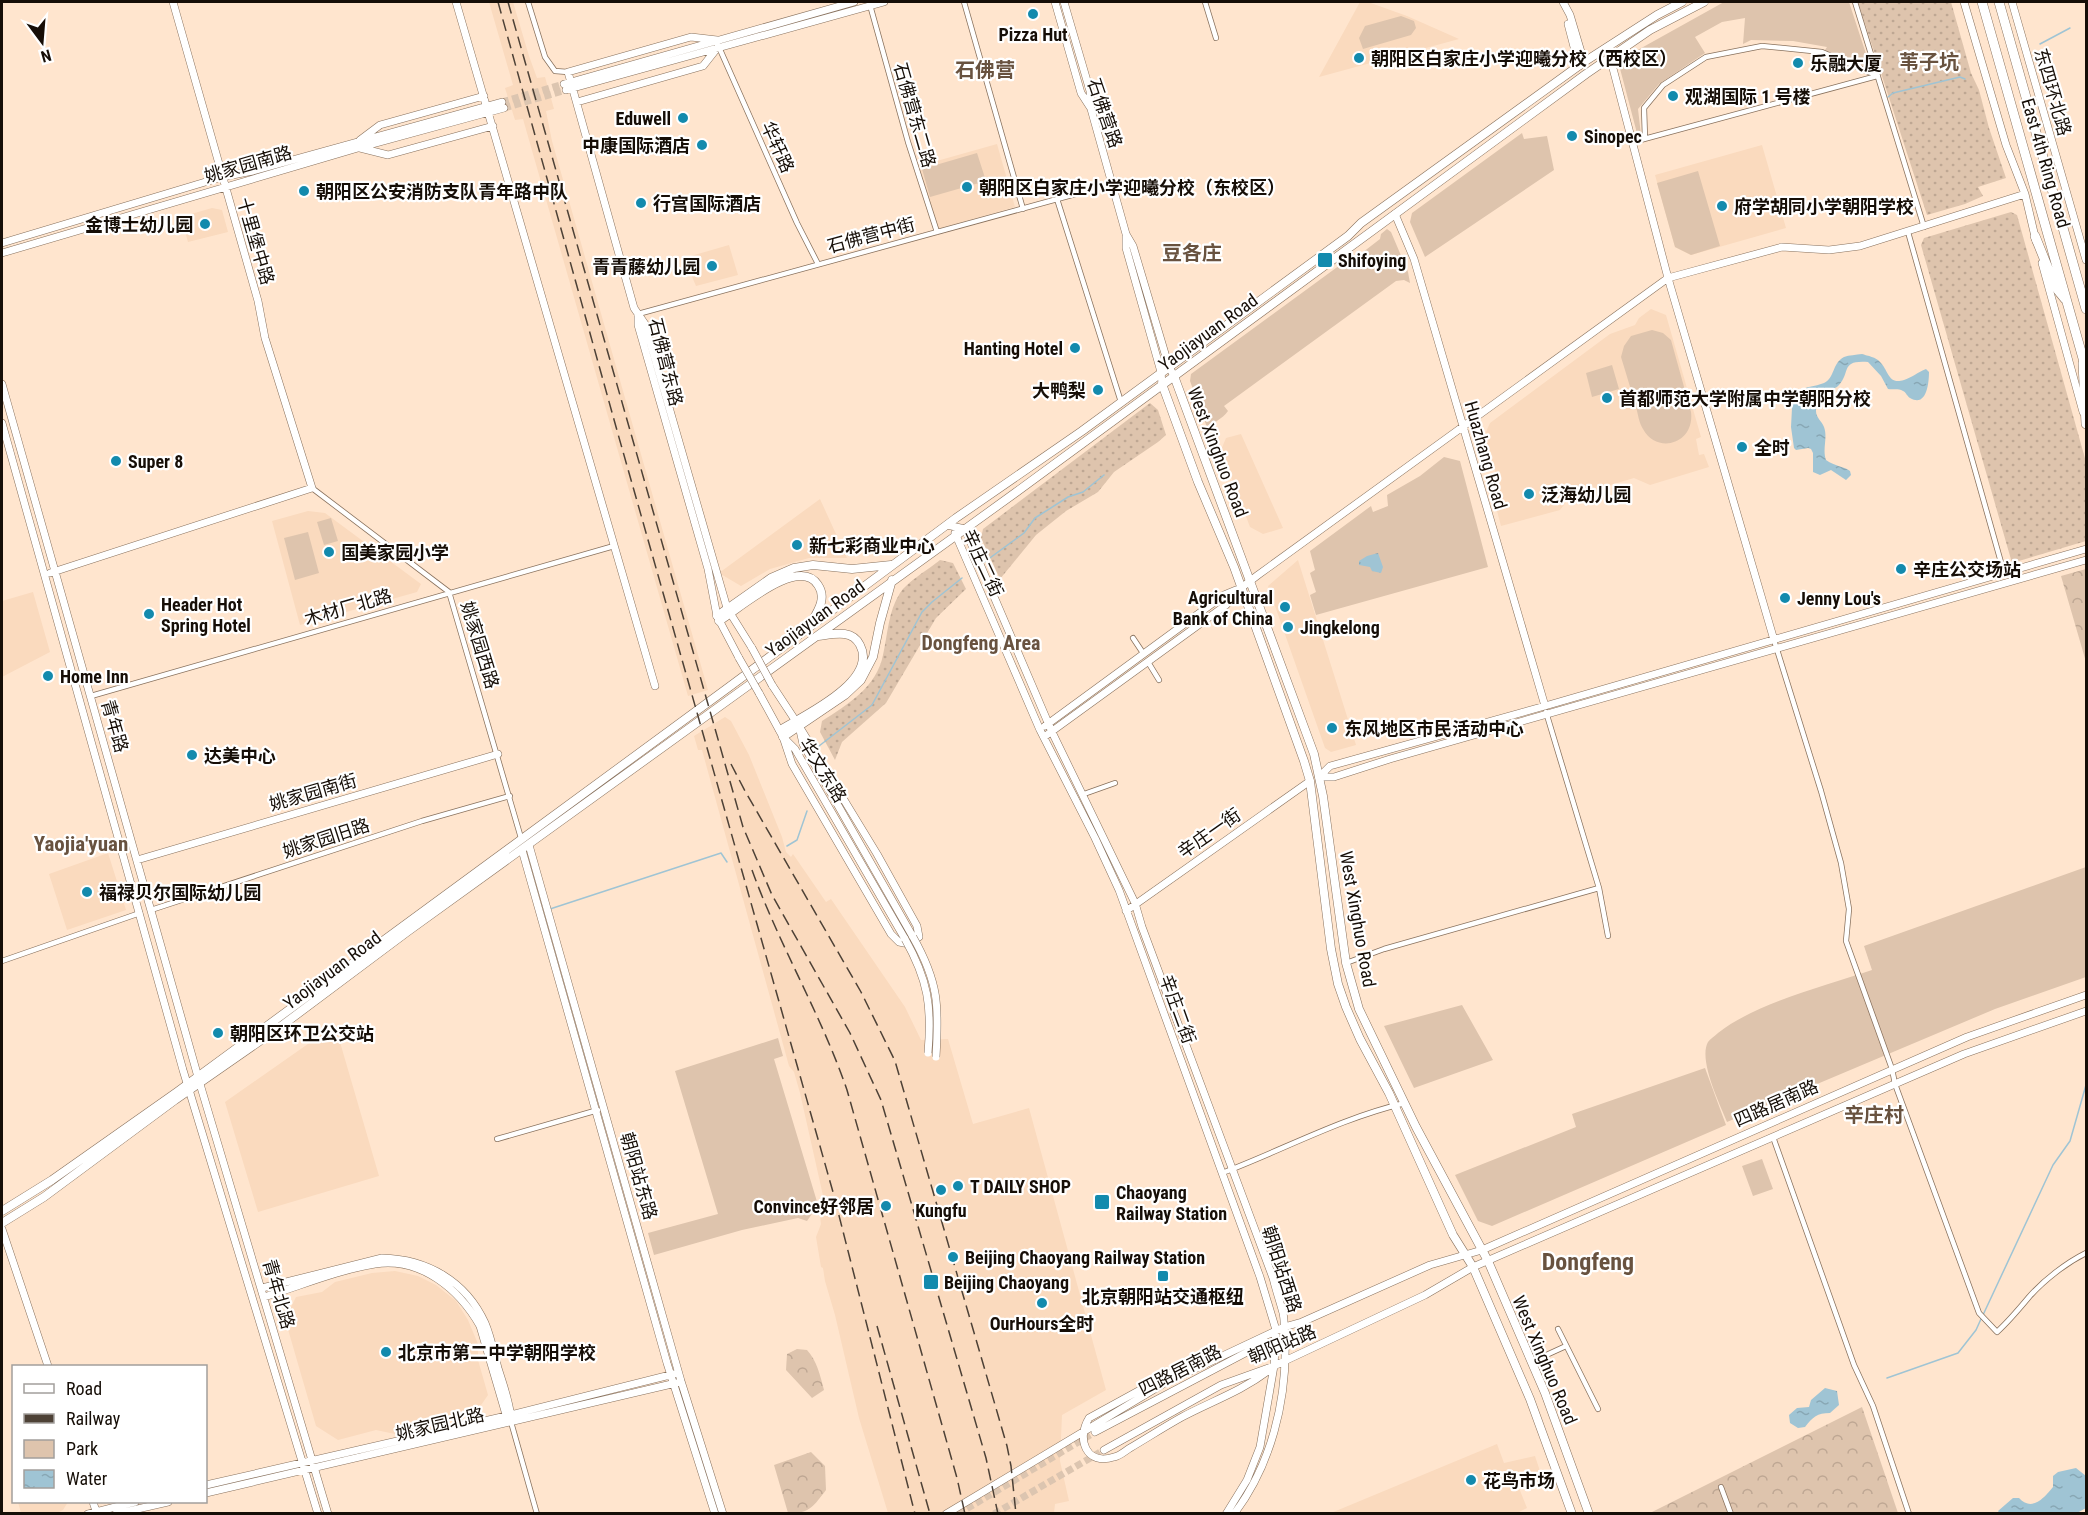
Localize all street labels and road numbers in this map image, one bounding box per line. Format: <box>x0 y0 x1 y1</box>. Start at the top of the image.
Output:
street label: 东四环北路 <box>2031 46 2075 138</box>
street label: 石佛营东二路 <box>890 60 940 170</box>
street label: 石佛营路 <box>1083 76 1127 150</box>
street label: East 4th Ring Road <box>2017 96 2075 230</box>
street label: 华轩路 <box>757 118 799 176</box>
street label: 姚家园南路 <box>202 142 294 186</box>
street label: 十里堡中路 <box>234 195 278 287</box>
street label: 石佛营中街 <box>825 213 917 257</box>
street label: Yaojiayuan Road <box>1155 289 1261 375</box>
street label: 石佛营东路 <box>645 316 687 408</box>
street label: West Xinghuo Road <box>1183 384 1253 520</box>
street label: Huazhang Road <box>1461 398 1511 512</box>
street label: 辛庄二街 <box>958 526 1008 600</box>
street label: Yaojiayuan Road <box>762 575 868 661</box>
street label: 木材厂北路 <box>302 585 394 629</box>
street label: 姚家园西路 <box>457 599 503 691</box>
street label: 青年路 <box>97 697 133 755</box>
street label: 华文东路 <box>795 734 851 806</box>
street label: 姚家园南街 <box>267 770 359 814</box>
street label: 辛庄一街 <box>1173 804 1245 862</box>
street label: 姚家园旧路 <box>280 814 372 862</box>
street label: West Xinghuo Road <box>1336 849 1380 989</box>
street label: Yaojiayuan Road <box>279 926 385 1014</box>
street label: 辛庄二街 <box>1156 972 1200 1046</box>
street label: 四路居南路 <box>1731 1075 1821 1131</box>
street label: 朝阳站东路 <box>617 1130 661 1222</box>
street label: 朝阳站西路 <box>1258 1223 1306 1315</box>
street label: 青年北路 <box>259 1257 299 1331</box>
street label: West Xinghuo Road <box>1508 1292 1582 1428</box>
street label: 朝阳站路 <box>1245 1320 1319 1368</box>
street label: 四路居南路 <box>1135 1340 1225 1400</box>
street label: 姚家园北路 <box>394 1404 486 1444</box>

